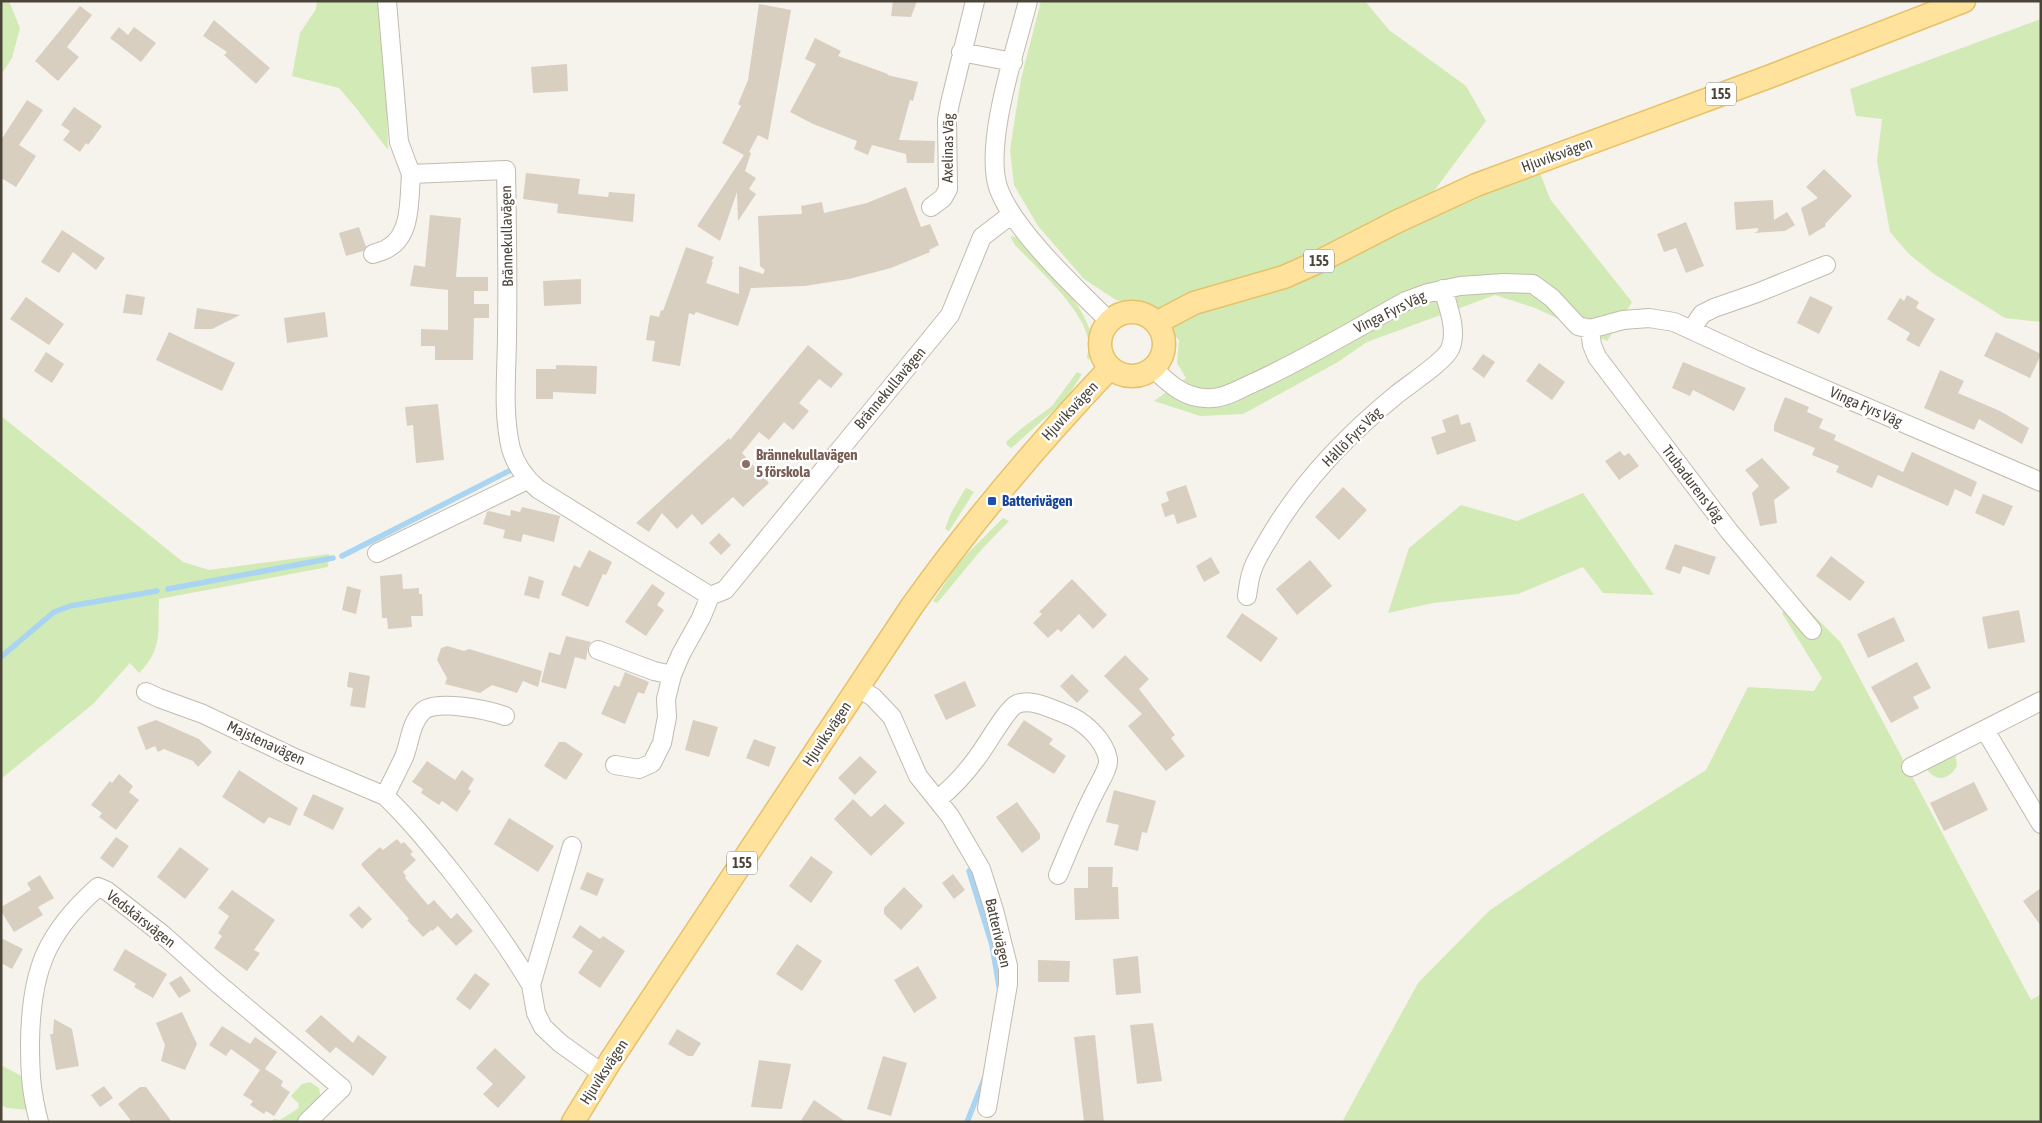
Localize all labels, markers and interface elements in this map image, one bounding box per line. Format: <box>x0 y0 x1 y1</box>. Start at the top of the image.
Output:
road number: 155 <box>1706 82 1736 106</box>
street label: Axelinas Väg <box>938 113 957 183</box>
street label: Hjuviksvägen <box>1519 134 1595 175</box>
street label: Brännekullavägen <box>497 185 516 287</box>
road number: 155 <box>1304 250 1334 272</box>
street label: Vinga Fyrs Väg <box>1351 287 1429 336</box>
street label: Brännekullavägen <box>850 343 929 432</box>
street label: Hjuviksvägen <box>1038 378 1101 444</box>
street label: Vinga Fyrs Väg <box>1827 383 1906 430</box>
street label: Hållö Fyrs Väg <box>1318 403 1385 470</box>
street label: Trubadurens Väg <box>1659 442 1728 526</box>
place label: Brännekullavägen 5 förskola <box>756 446 858 480</box>
marker: Brännekullavägen 5 förskola <box>740 458 752 470</box>
place label: Batterivägen <box>1002 492 1073 509</box>
marker: Batterivägen <box>986 495 998 507</box>
street label: Hjuviksvägen <box>799 698 854 769</box>
street label: Majstenavägen <box>224 717 308 768</box>
road number: 155 <box>727 851 757 874</box>
street label: Vedskärsvägen <box>104 886 179 951</box>
street label: Batterivägen <box>982 897 1015 969</box>
street label: Hjuviksvägen <box>576 1036 631 1107</box>

